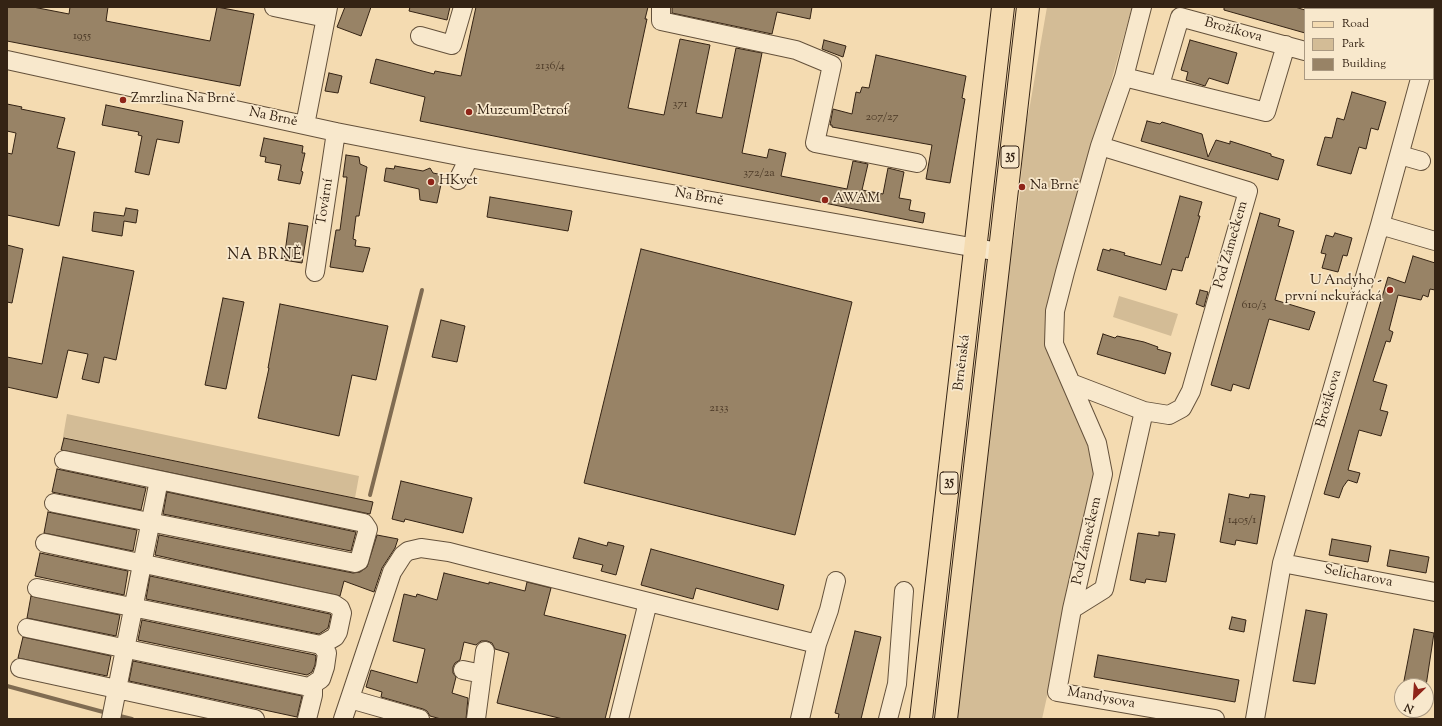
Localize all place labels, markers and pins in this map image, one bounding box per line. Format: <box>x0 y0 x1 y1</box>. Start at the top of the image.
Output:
place label: Zmrzlina Na Brně <box>131 92 236 108</box>
marker: Zmrzlina Na Brně <box>118 95 128 105</box>
place label: Muzeum Petrof <box>477 104 568 120</box>
marker: Muzeum Petrof <box>464 107 474 117</box>
place label: HKvet <box>439 174 478 190</box>
marker: HKvet <box>426 177 436 187</box>
place label: Na Brně <box>1030 179 1079 195</box>
marker: Na Brně <box>1017 182 1027 192</box>
place label: AWAM <box>833 192 880 208</box>
marker: AWAM <box>820 195 830 205</box>
place label: U Andyho - první nekuřácká <box>1285 274 1382 306</box>
marker: U Andyho - první nekuřácká <box>1385 285 1395 295</box>

